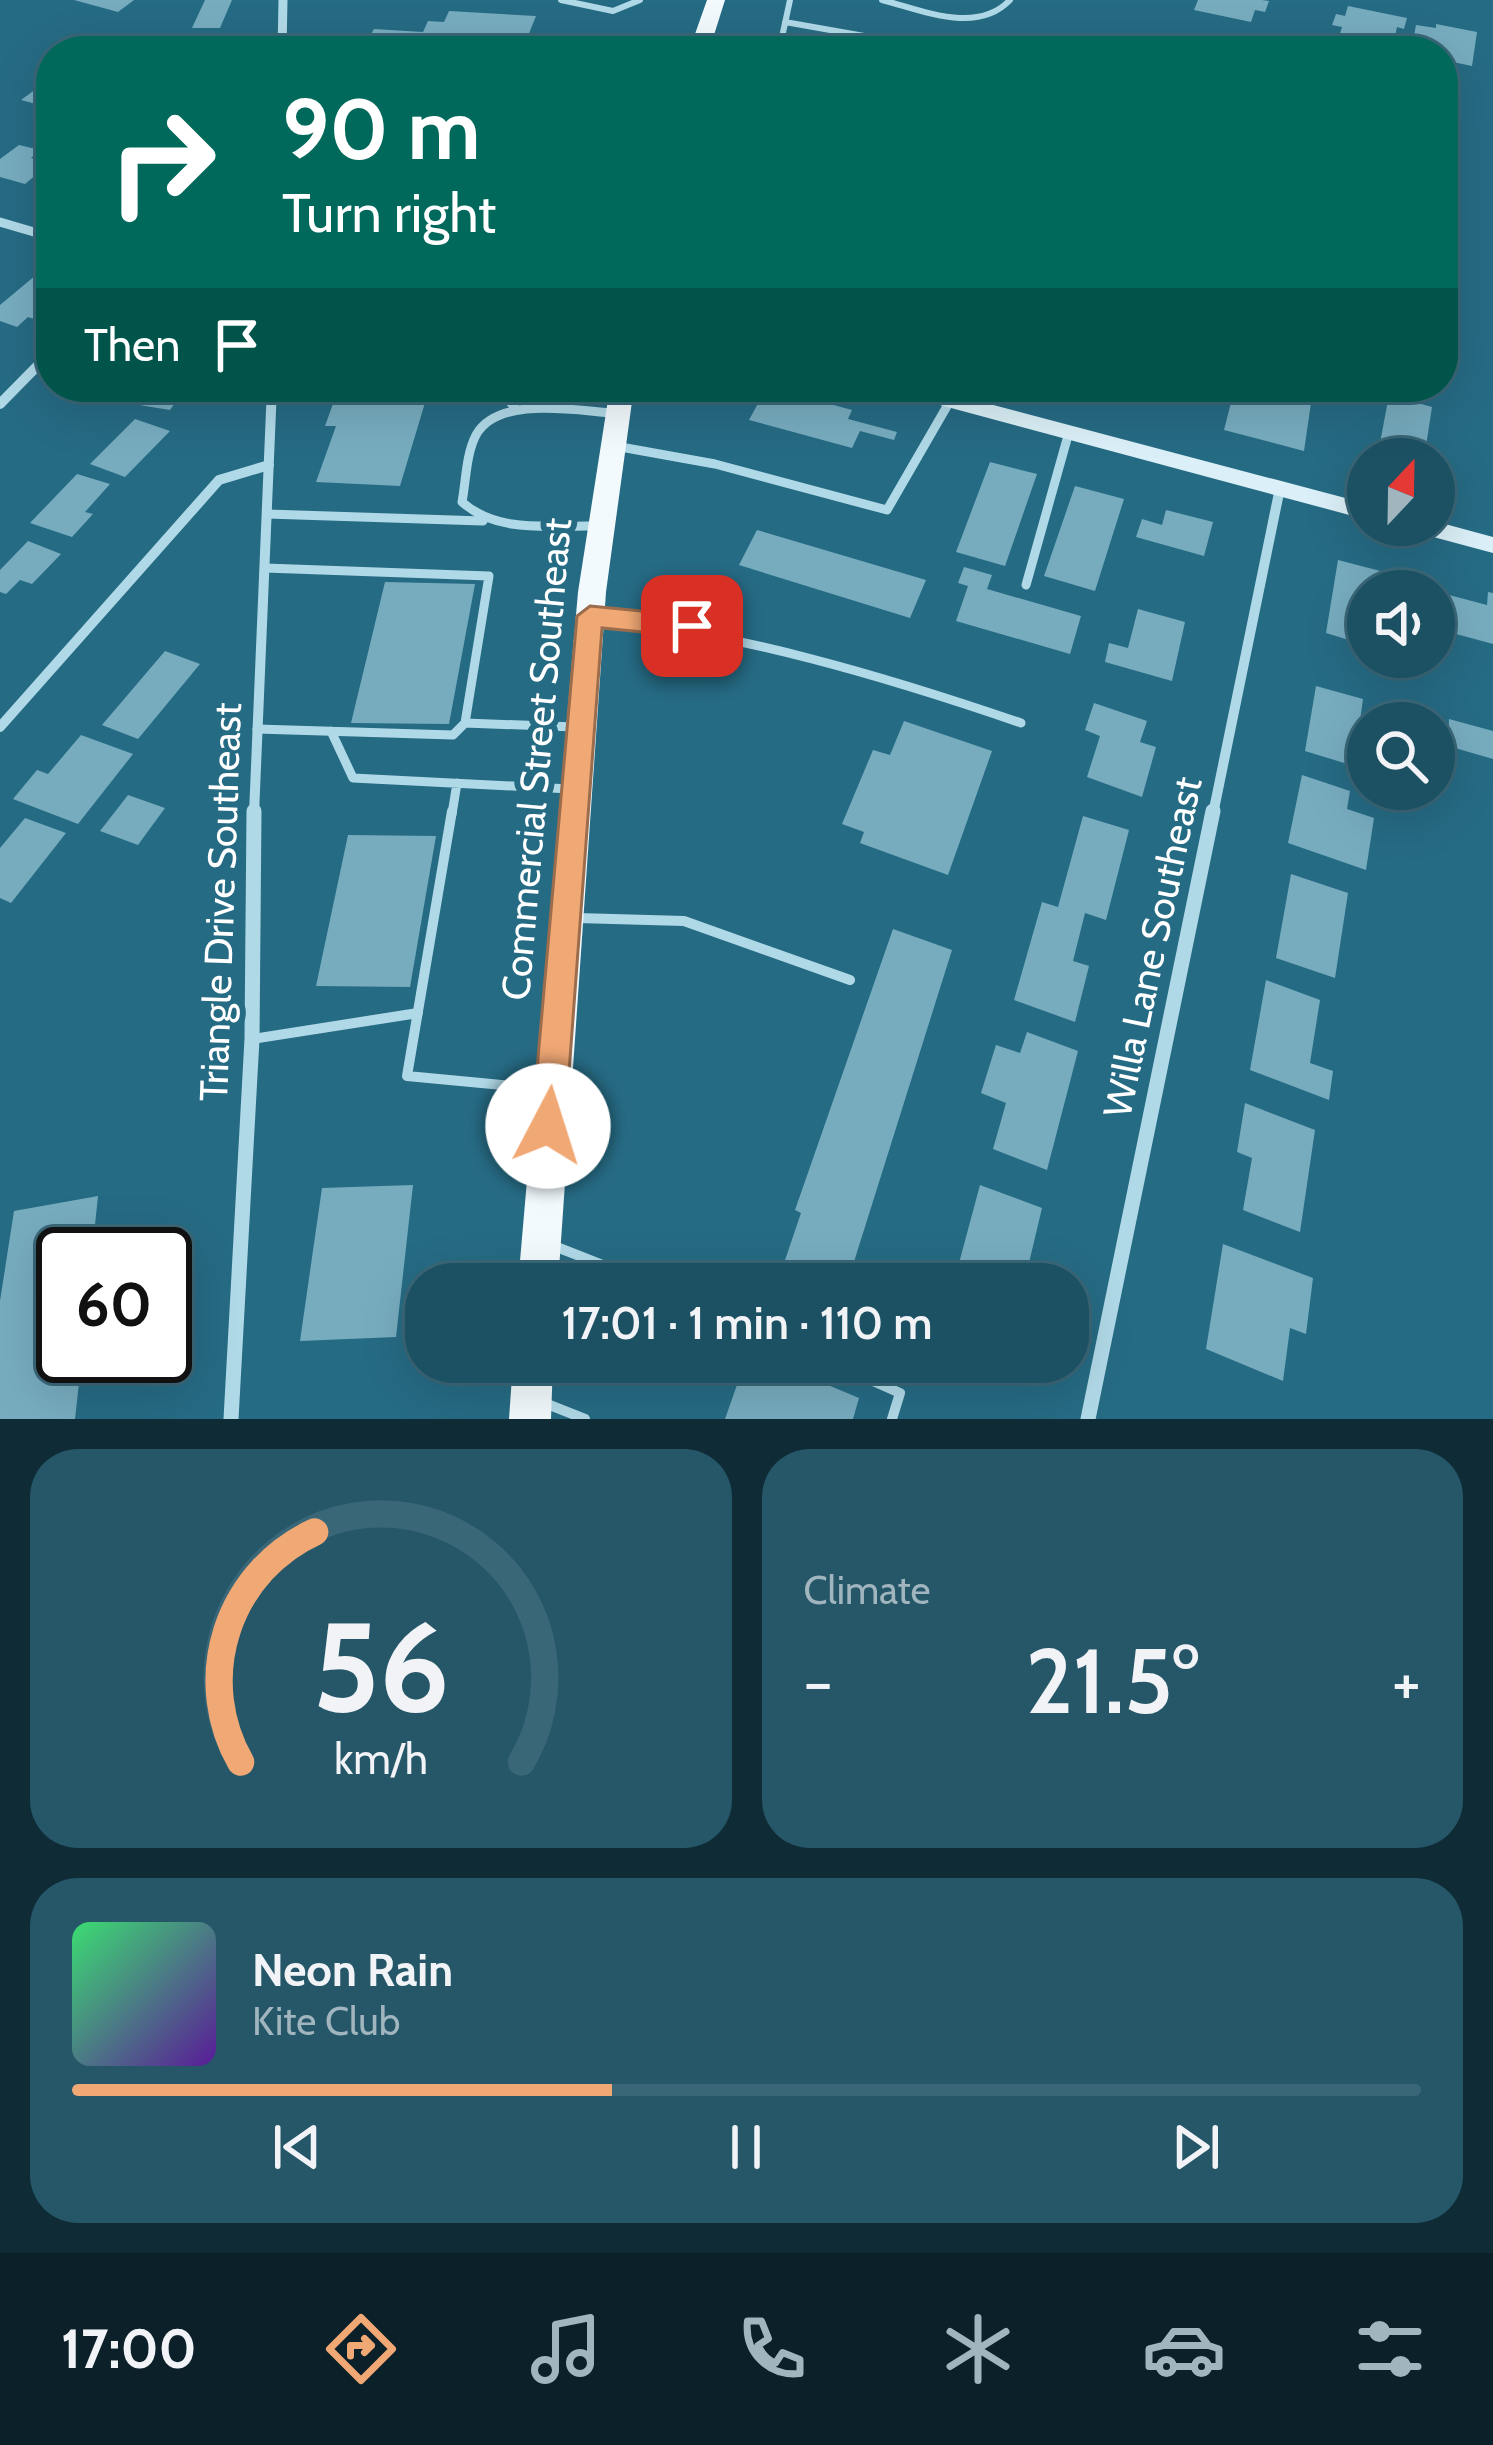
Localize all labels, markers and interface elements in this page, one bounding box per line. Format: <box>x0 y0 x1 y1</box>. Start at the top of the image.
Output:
text: 90 m <box>282 78 480 180</box>
icon: right <box>84 84 240 240</box>
text: Turn right <box>282 180 496 246</box>
icon: arrive <box>204 312 270 378</box>
text: Then <box>84 318 180 372</box>
north arrow <box>1347 438 1455 546</box>
map controls <box>1347 438 1455 810</box>
street label: Commercial Street Southeast <box>491 516 581 1002</box>
button: sound <box>1347 570 1455 678</box>
pin <box>641 575 743 677</box>
icon: arrive <box>659 593 725 659</box>
street label: Triangle Drive Southeast <box>189 702 251 1102</box>
button: search <box>1347 702 1455 810</box>
street label: Willa Lane Southeast <box>1092 773 1212 1121</box>
position arrow <box>485 1063 611 1189</box>
speed limit sign: 60 <box>36 1227 192 1383</box>
text: 17:01 · 1 min · 110 m <box>561 1296 933 1350</box>
text: Climate <box>804 1566 930 1614</box>
text: 56 <box>312 1591 449 1742</box>
text: 21.5° <box>1026 1626 1199 1736</box>
text: − <box>804 1641 833 1722</box>
text: + <box>1392 1641 1421 1722</box>
text: km/h <box>334 1732 428 1784</box>
text: Neon Rain <box>252 1943 453 1997</box>
text: Kite Club <box>252 1997 400 2045</box>
icon: previous <box>264 2114 330 2180</box>
icon: pause <box>713 2114 779 2180</box>
icon: next <box>1163 2114 1229 2180</box>
icon: directions <box>319 2307 403 2391</box>
icon: music <box>524 2307 608 2391</box>
icon: phone <box>730 2307 814 2391</box>
icon: climate <box>936 2307 1020 2391</box>
icon: car <box>1142 2307 1226 2391</box>
icon: filters <box>1348 2307 1432 2391</box>
text: 17:00 <box>61 2316 197 2382</box>

